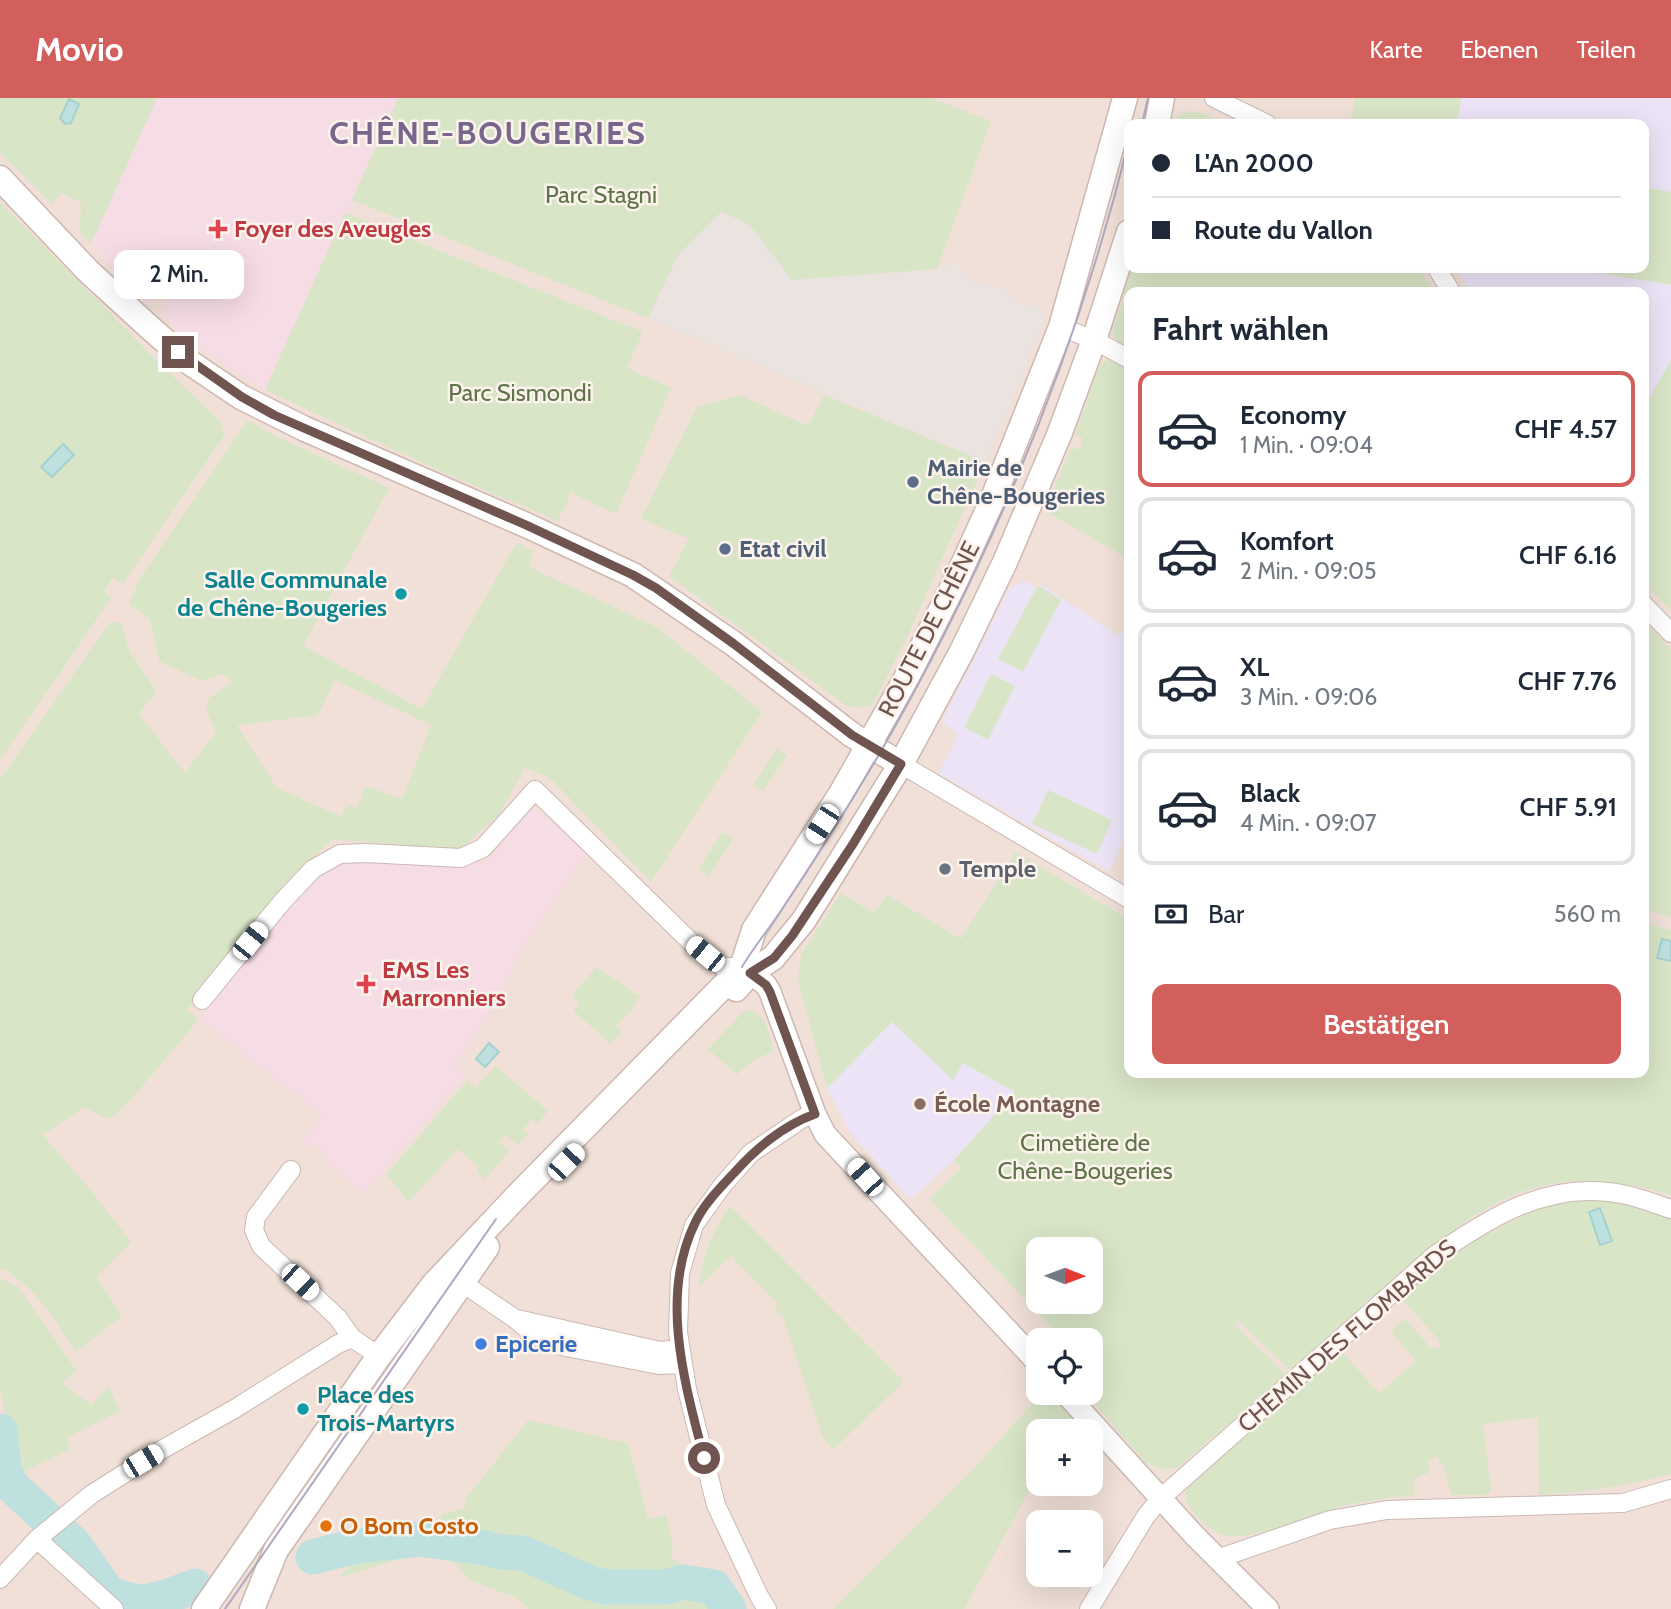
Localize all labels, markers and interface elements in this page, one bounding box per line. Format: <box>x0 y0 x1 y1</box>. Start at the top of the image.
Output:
text: Movio <box>35 29 124 69</box>
text: Karte <box>1369 35 1422 64</box>
text: Ebenen <box>1460 35 1538 64</box>
text: Teilen <box>1576 35 1636 64</box>
district label: CHÊNE-BOUGERIES <box>329 113 647 152</box>
text: L'An 2000 <box>1194 147 1314 179</box>
park label: Parc Stagni <box>545 180 657 209</box>
place label: Foyer des Aveugles <box>234 214 431 243</box>
text: Route du Vallon <box>1194 214 1373 246</box>
marker: Foyer des Aveugles <box>208 219 228 239</box>
callout: 2 Min. <box>113 250 243 300</box>
text: 2 Min. <box>149 260 209 288</box>
text: Fahrt wählen <box>1152 309 1329 348</box>
route end <box>162 336 194 368</box>
park label: Parc Sismondi <box>448 378 592 407</box>
icon: car <box>1156 398 1219 461</box>
text: Economy <box>1240 399 1346 431</box>
text: CHF 4.57 <box>1514 413 1617 445</box>
text: 1 Min. · 09:04 <box>1240 431 1373 459</box>
place label: Mairie de Chêne-Bougeries <box>927 453 1105 510</box>
marker: Mairie de Chêne-Bougeries <box>905 474 921 490</box>
icon: car <box>1156 524 1219 587</box>
text: Komfort <box>1240 525 1334 557</box>
place label: Etat civil <box>739 534 827 563</box>
street label: ROUTE DE CHÊNE <box>872 536 985 721</box>
text: CHF 6.16 <box>1519 539 1617 571</box>
marker: Etat civil <box>717 541 733 557</box>
text: 2 Min. · 09:05 <box>1240 557 1376 585</box>
place label: Salle Communale de Chêne-Bougeries <box>177 565 387 622</box>
marker: Salle Communale de Chêne-Bougeries <box>393 586 409 602</box>
icon: car <box>1156 650 1219 713</box>
text: XL <box>1240 651 1269 683</box>
text: CHF 7.76 <box>1518 665 1617 697</box>
text: 3 Min. · 09:06 <box>1240 683 1377 711</box>
icon: car <box>1156 776 1219 839</box>
text: Black <box>1240 777 1300 809</box>
text: CHF 5.91 <box>1520 791 1617 823</box>
car <box>802 801 843 847</box>
text: 4 Min. · 09:07 <box>1240 809 1377 837</box>
place label: Temple <box>959 854 1036 883</box>
marker: Temple <box>937 861 953 877</box>
icon: cash <box>1152 895 1190 933</box>
text: Bar <box>1208 898 1244 930</box>
text: 560 m <box>1554 900 1621 928</box>
car <box>229 918 272 964</box>
car <box>683 933 728 975</box>
place label: EMS Les Marronniers <box>382 955 506 1012</box>
marker: EMS Les Marronniers <box>356 974 376 994</box>
button: Bestätigen <box>1152 984 1621 1064</box>
place label: École Montagne <box>934 1089 1100 1118</box>
marker: École Montagne <box>912 1096 928 1112</box>
park label: Cimetière de Chêne-Bougeries <box>997 1128 1173 1185</box>
car <box>544 1140 589 1184</box>
car <box>844 1154 887 1200</box>
street label: CHEMIN DES FLOMBARDS <box>1232 1233 1462 1438</box>
north arrow <box>1026 1237 1102 1314</box>
map controls <box>1026 1237 1103 1587</box>
car <box>278 1260 323 1304</box>
button: locate <box>1026 1328 1103 1405</box>
place label: Epicerie <box>495 1329 577 1358</box>
marker: Epicerie <box>473 1336 489 1352</box>
place label: Place des Trois-Martyrs <box>317 1380 455 1437</box>
marker: Place des Trois-Martyrs <box>295 1401 311 1417</box>
button: + <box>1026 1419 1103 1496</box>
car <box>120 1441 167 1481</box>
route start <box>688 1442 720 1474</box>
button: − <box>1026 1510 1103 1587</box>
place label: O Bom Costo <box>340 1511 479 1540</box>
marker: O Bom Costo <box>318 1518 334 1534</box>

